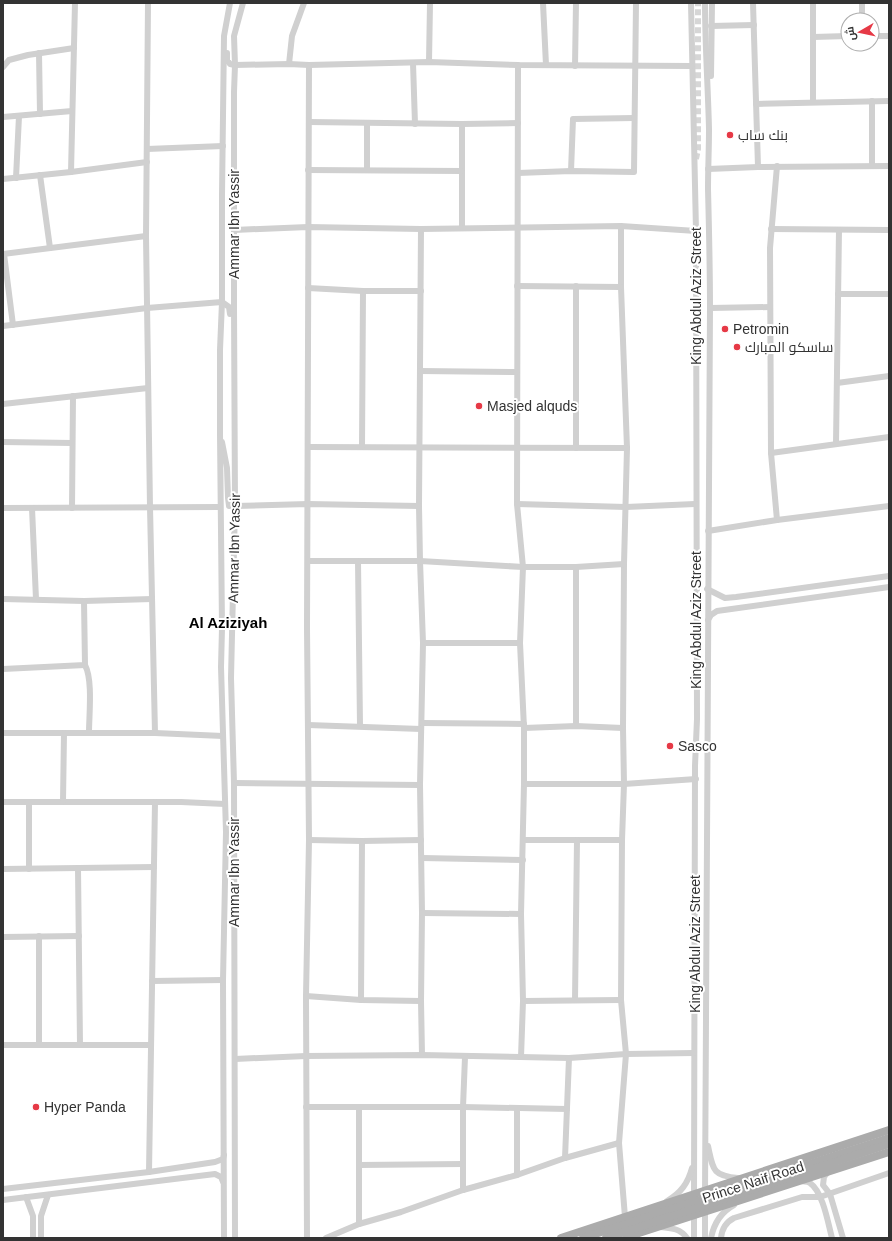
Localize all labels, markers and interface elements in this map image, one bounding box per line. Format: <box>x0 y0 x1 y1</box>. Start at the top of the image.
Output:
north arrow <box>840 12 880 52</box>
text: ش <box>843 25 858 41</box>
place label: بنك ساب <box>738 127 788 143</box>
marker: بنك ساب <box>725 130 735 140</box>
street label: Ammar Ibn Yassir <box>226 169 242 279</box>
street label: King Abdul Aziz Street <box>688 227 704 365</box>
place label: Petromin <box>733 321 789 337</box>
marker: Petromin <box>720 324 730 334</box>
place label: ساسكو المبارك <box>745 339 833 355</box>
marker: ساسكو المبارك <box>732 342 742 352</box>
place label: Masjed alquds <box>487 398 577 414</box>
marker: Masjed alquds <box>474 401 484 411</box>
street label: Ammar Ibn Yassir <box>225 493 243 603</box>
street label: King Abdul Aziz Street <box>688 551 704 689</box>
district label: Al Aziziyah <box>189 614 267 631</box>
place label: Sasco <box>678 738 717 754</box>
marker: Sasco <box>665 741 675 751</box>
street label: Ammar Ibn Yassir <box>226 817 242 927</box>
street label: King Abdul Aziz Street <box>687 875 703 1013</box>
place label: Hyper Panda <box>44 1099 126 1115</box>
marker: Hyper Panda <box>31 1102 41 1112</box>
street label: Prince Naif Road <box>700 1158 806 1206</box>

